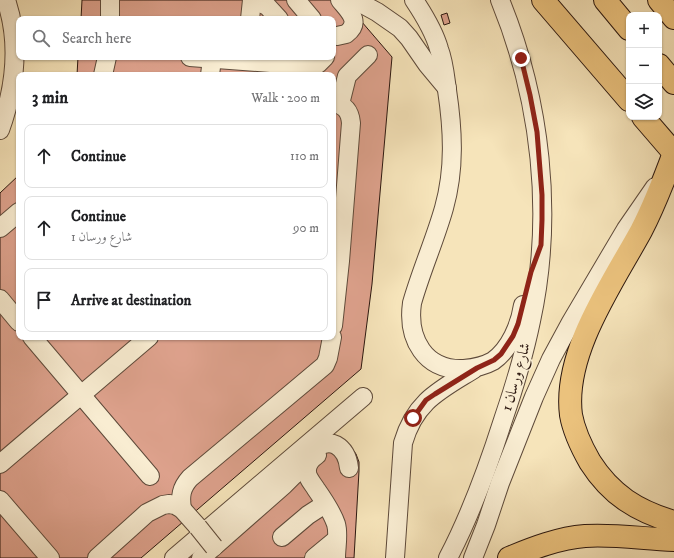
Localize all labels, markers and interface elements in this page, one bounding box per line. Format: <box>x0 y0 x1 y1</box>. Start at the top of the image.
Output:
map controls <box>626 12 662 120</box>
button: + <box>626 12 662 48</box>
search box <box>16 16 336 60</box>
icon: search <box>30 27 52 49</box>
text: Search here <box>62 29 131 48</box>
button: − <box>626 48 662 84</box>
route end <box>512 49 530 67</box>
button: layers <box>626 84 662 120</box>
text: 3 min <box>32 87 68 109</box>
text: Walk · 200 m <box>251 90 320 106</box>
icon: ahead <box>33 145 55 167</box>
text: Continue <box>71 147 126 166</box>
text: 110 m <box>290 148 319 164</box>
text: Continue <box>71 207 126 226</box>
icon: ahead <box>33 217 55 239</box>
text: 90 m <box>293 220 319 236</box>
text: شارع ورسان 1 <box>71 229 132 245</box>
icon: arrive <box>33 289 55 311</box>
text: Arrive at destination <box>71 291 191 310</box>
street label: شارع ورسان 1 <box>497 340 538 414</box>
route start <box>404 409 422 427</box>

